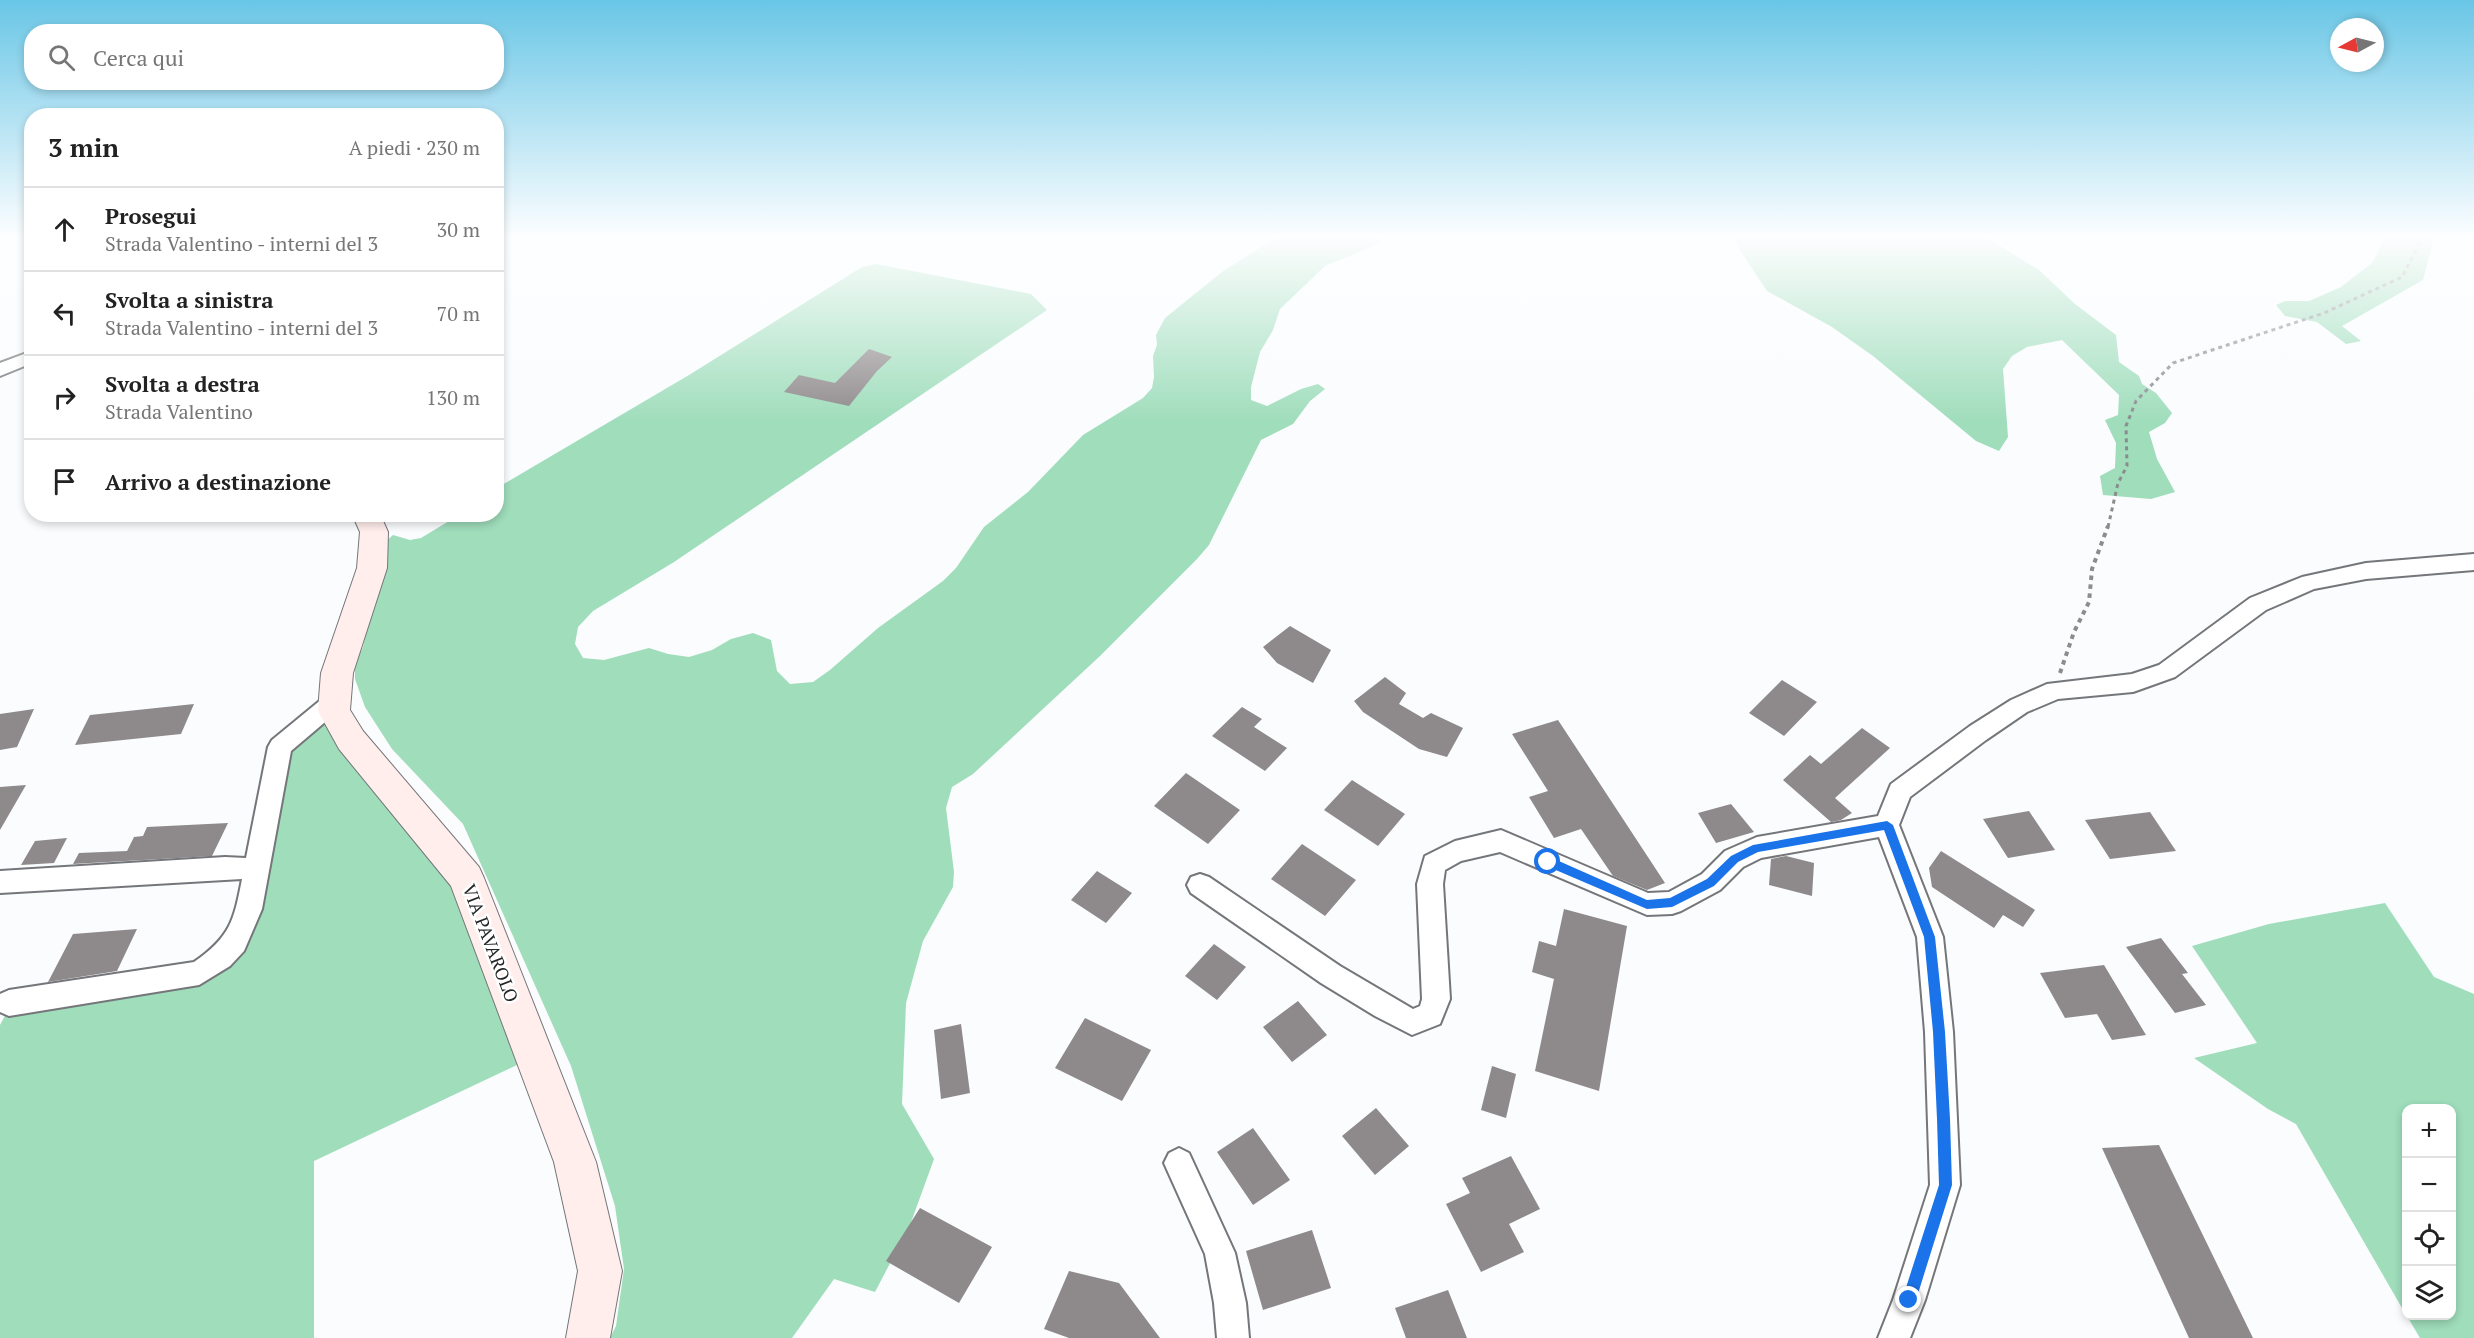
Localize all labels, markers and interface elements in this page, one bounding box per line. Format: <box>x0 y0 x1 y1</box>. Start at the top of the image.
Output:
north arrow <box>2330 18 2384 72</box>
search box <box>24 24 504 90</box>
icon: search <box>45 41 78 74</box>
text: Cerca qui <box>93 43 184 72</box>
text: 3 min <box>48 130 119 164</box>
text: A piedi · 230 m <box>349 134 480 161</box>
text: Prosegui <box>105 201 197 230</box>
icon: ahead <box>48 213 81 246</box>
text: 30 m <box>437 216 480 243</box>
text: Strada Valentino - interni del 3 <box>105 230 378 257</box>
text: Svolta a sinistra <box>105 285 274 314</box>
icon: left <box>48 297 81 330</box>
text: 70 m <box>437 300 480 327</box>
text: Strada Valentino - interni del 3 <box>105 314 378 341</box>
text: Svolta a destra <box>105 369 260 398</box>
icon: right <box>48 381 81 414</box>
text: 130 m <box>426 384 480 411</box>
text: Strada Valentino <box>105 398 253 425</box>
icon: arrive <box>48 465 81 498</box>
text: Arrivo a destinazione <box>105 467 331 496</box>
route start <box>1534 848 1560 874</box>
street label: VIA PAVAROLO <box>457 881 525 1005</box>
map controls <box>2402 1104 2456 1320</box>
button: + <box>2402 1104 2456 1158</box>
button: − <box>2402 1158 2456 1212</box>
button: locate <box>2402 1212 2456 1266</box>
button: layers <box>2402 1266 2456 1320</box>
route end <box>1895 1286 1921 1312</box>

